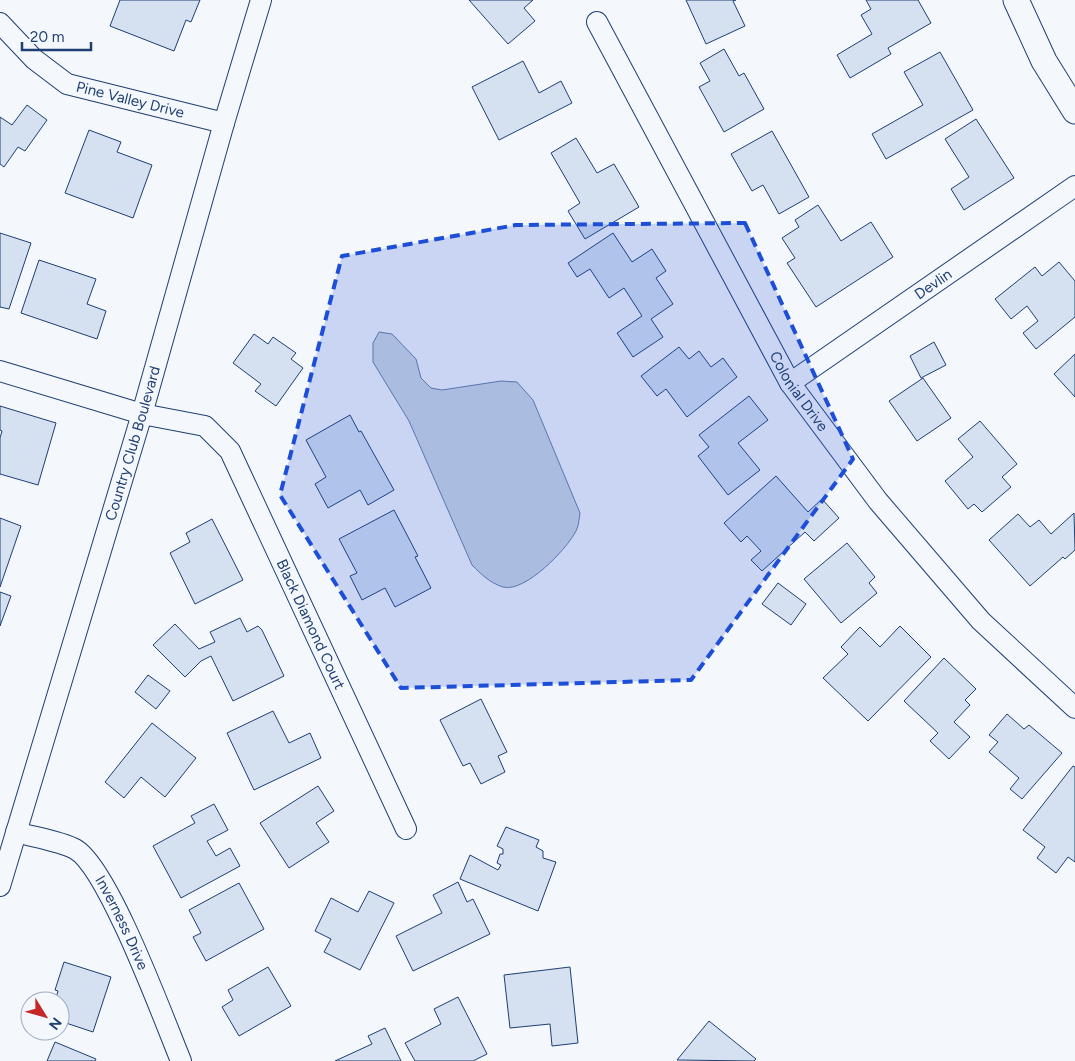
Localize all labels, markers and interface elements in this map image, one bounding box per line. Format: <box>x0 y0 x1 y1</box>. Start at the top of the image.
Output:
scale bar <box>22 20 91 52</box>
text: 20 m <box>30 28 64 46</box>
street label: Pine Valley Drive <box>74 78 186 122</box>
street label: Devlin <box>911 265 955 303</box>
street label: Colonial Drive <box>766 348 832 435</box>
street label: Country Club Boulevard <box>101 364 164 523</box>
street label: Black Diamond Court <box>273 556 349 693</box>
street label: Inverness Drive <box>91 872 152 973</box>
north arrow <box>20 991 70 1041</box>
text: N <box>45 1014 65 1033</box>

